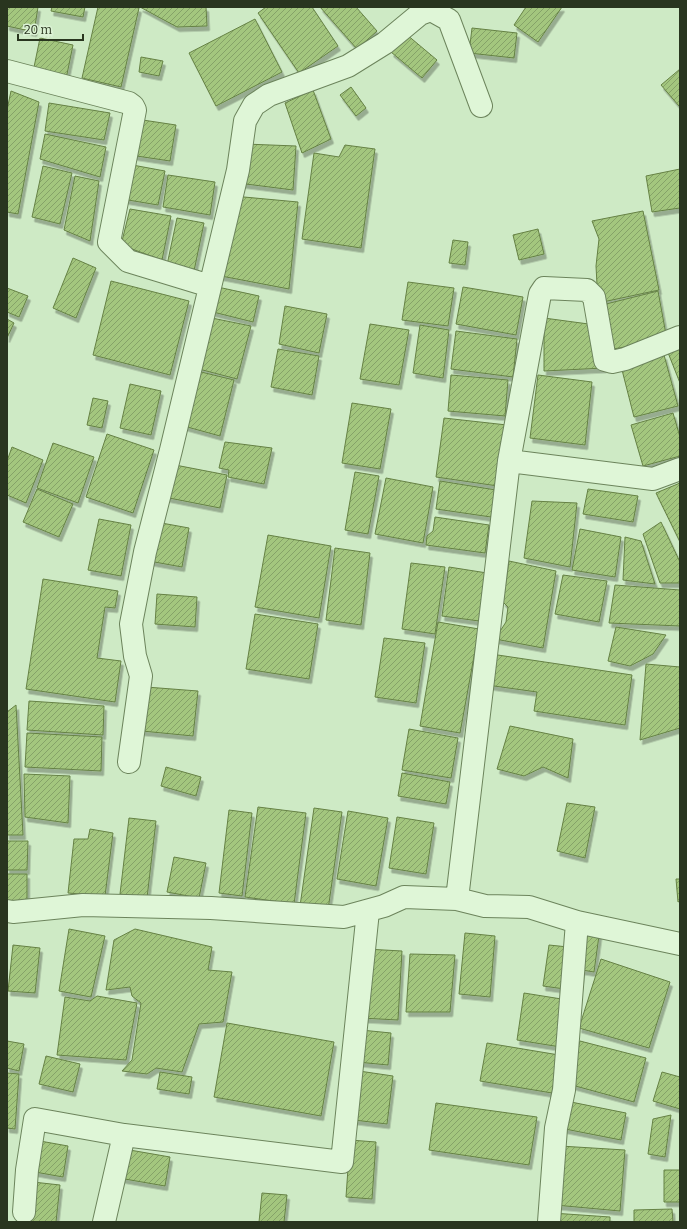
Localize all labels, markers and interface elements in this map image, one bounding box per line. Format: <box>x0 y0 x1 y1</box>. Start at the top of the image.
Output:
scale bar <box>18 16 83 42</box>
text: 20 m <box>24 23 53 37</box>

